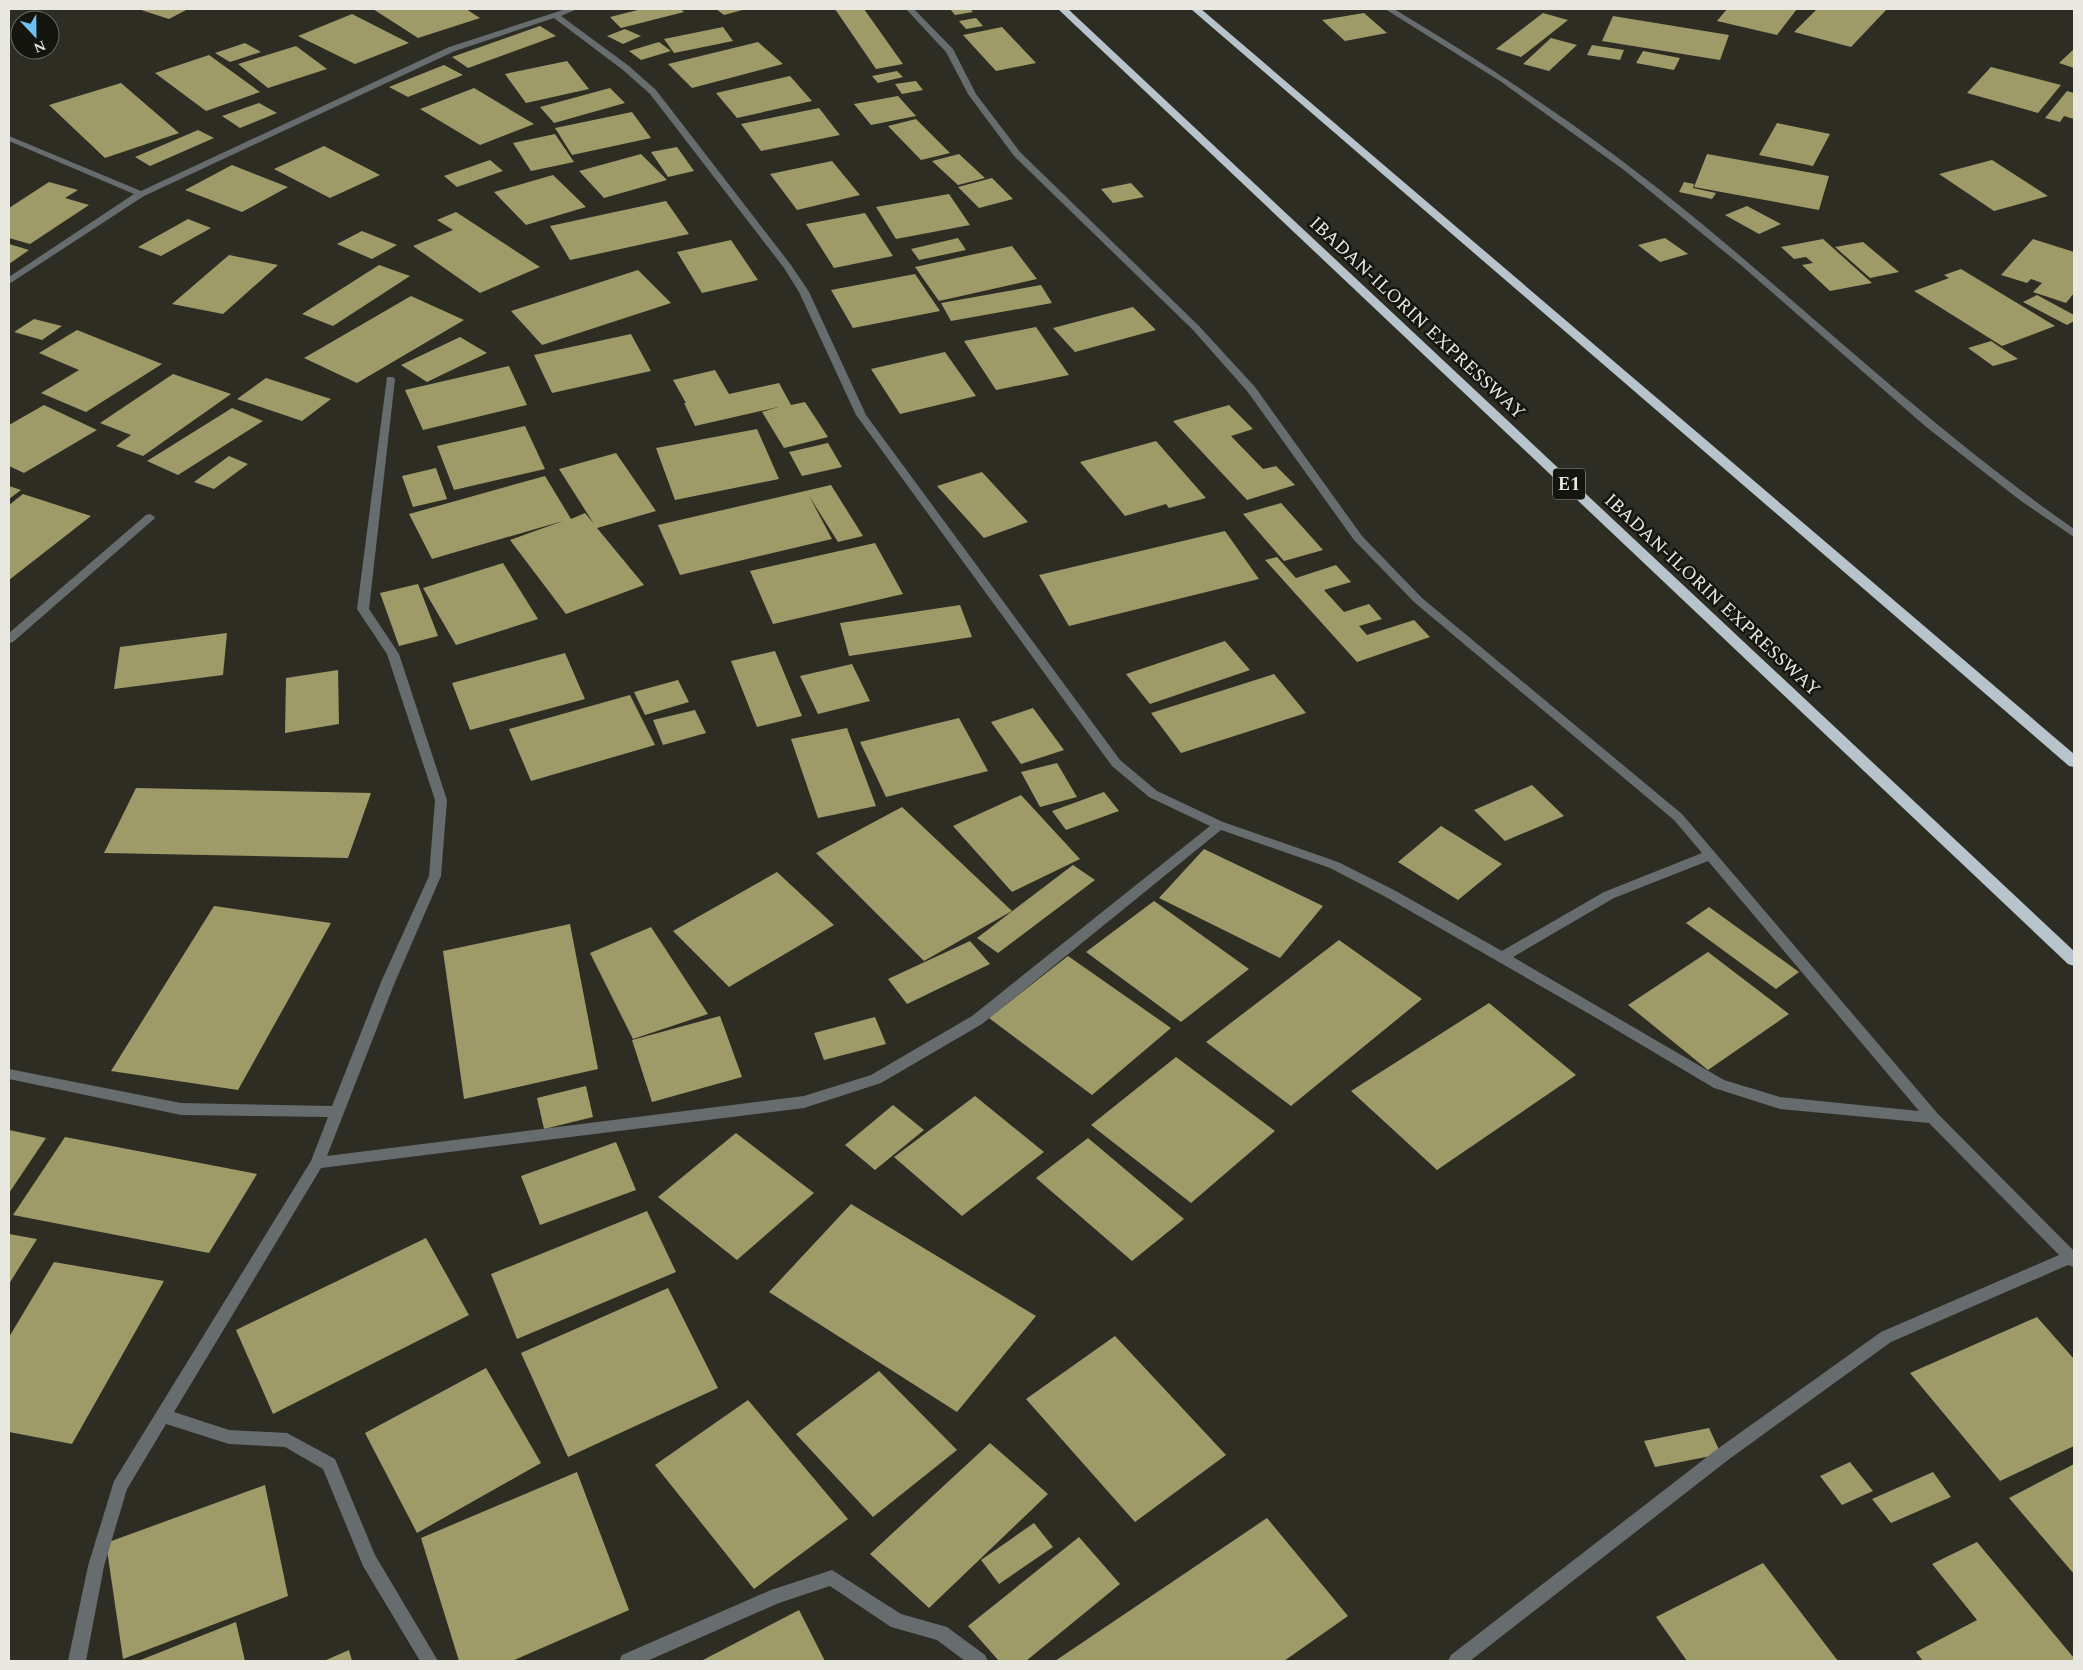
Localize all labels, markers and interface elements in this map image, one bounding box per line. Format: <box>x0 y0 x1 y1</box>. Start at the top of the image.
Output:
north arrow <box>10 10 60 60</box>
text: N <box>30 35 49 58</box>
street label: IBADAN-ILORIN EXPRESSWAY <box>1302 210 1532 427</box>
road number: E1 <box>1553 468 1585 499</box>
street label: IBADAN-ILORIN EXPRESSWAY <box>1597 487 1827 704</box>

